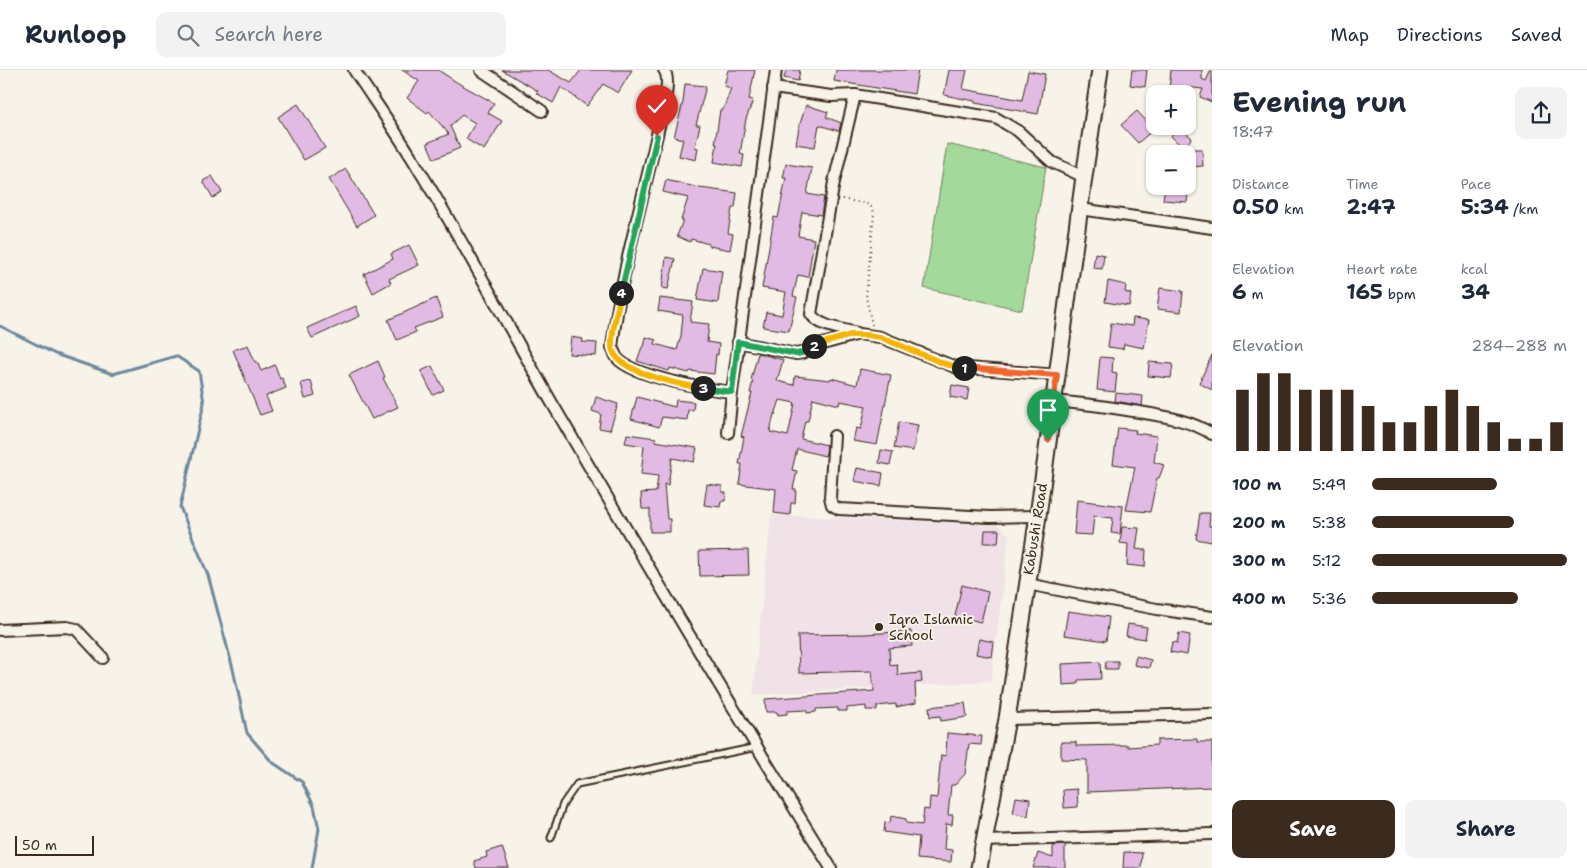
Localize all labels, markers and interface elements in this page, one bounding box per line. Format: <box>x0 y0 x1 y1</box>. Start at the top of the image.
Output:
search box <box>156 12 506 57</box>
text: Runloop <box>25 19 126 51</box>
icon: search <box>174 21 202 49</box>
text: Search here <box>214 22 323 47</box>
text: Map <box>1331 23 1369 47</box>
text: Directions <box>1397 23 1483 47</box>
text: Saved <box>1511 23 1562 47</box>
text: Evening run <box>1232 83 1407 121</box>
pin <box>636 85 678 136</box>
map controls <box>1146 85 1196 195</box>
button: + <box>1146 85 1196 135</box>
button: share <box>1515 87 1567 139</box>
icon: check <box>643 92 671 120</box>
text: 18:47 <box>1232 121 1274 142</box>
button: − <box>1146 145 1196 195</box>
text: Distance <box>1232 175 1289 193</box>
text: Time <box>1346 175 1378 193</box>
text: Pace <box>1461 175 1491 193</box>
text: 0.50 <box>1232 193 1279 221</box>
text: 2:47 <box>1346 193 1396 221</box>
text: 5:34 <box>1461 193 1509 221</box>
text: km <box>1279 200 1304 218</box>
text: /km <box>1509 200 1538 218</box>
text: Elevation <box>1232 260 1295 278</box>
text: Heart rate <box>1346 260 1418 278</box>
text: kcal <box>1461 260 1488 278</box>
text: 6 <box>1232 278 1247 306</box>
text: 165 <box>1346 278 1383 306</box>
text: 34 <box>1461 278 1490 306</box>
pin: 4 <box>608 280 634 306</box>
text: 4 <box>617 284 626 302</box>
text: m <box>1247 285 1264 303</box>
text: bpm <box>1383 285 1416 303</box>
pin: 2 <box>802 334 826 358</box>
text: Elevation <box>1232 335 1304 356</box>
text: 284–288 m <box>1471 335 1567 356</box>
text: 2 <box>810 337 819 355</box>
pin: 1 <box>952 356 976 380</box>
text: 1 <box>961 359 968 377</box>
pin: 3 <box>690 376 716 400</box>
text: 3 <box>699 379 708 397</box>
pin <box>1027 389 1069 440</box>
icon: arrive <box>1034 396 1062 424</box>
text: 100 m <box>1232 474 1281 495</box>
text: 5:49 <box>1312 474 1346 495</box>
street label: Kabushi Road <box>1019 482 1051 576</box>
text: 200 m <box>1232 512 1285 533</box>
text: 5:38 <box>1312 512 1347 533</box>
text: 300 m <box>1232 550 1286 571</box>
text: 5:12 <box>1312 550 1342 571</box>
text: 400 m <box>1232 588 1286 609</box>
text: 5:36 <box>1312 588 1347 609</box>
place label: Iqra Islamic School <box>889 610 973 644</box>
marker: Iqra Islamic School <box>873 621 885 633</box>
button: Save <box>1232 800 1395 858</box>
button: Share <box>1405 800 1567 858</box>
scale bar <box>15 833 94 856</box>
text: 50 m <box>22 836 57 854</box>

